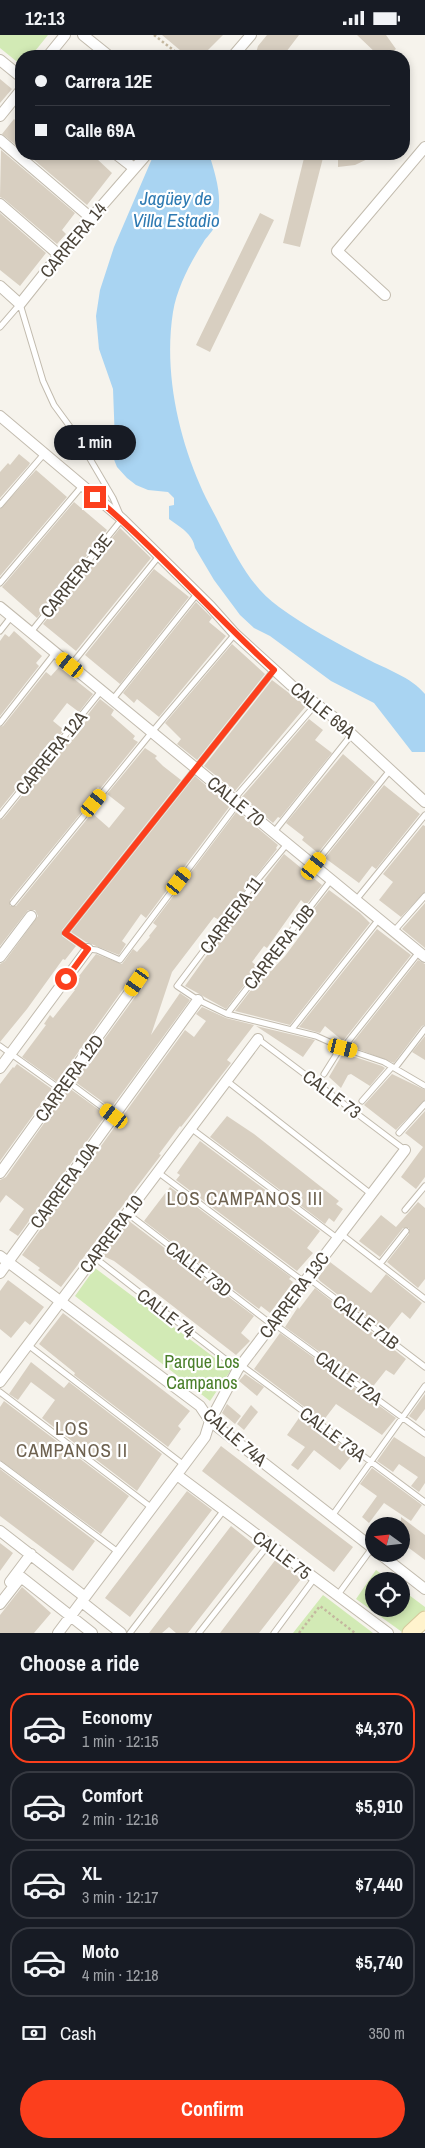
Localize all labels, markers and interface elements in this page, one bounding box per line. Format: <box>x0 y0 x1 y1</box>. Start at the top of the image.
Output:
text: 12:13 <box>25 5 65 31</box>
text: Carrera 12E <box>65 68 152 94</box>
text: Calle 69A <box>65 117 135 143</box>
water label: Jagüey de Villa Estadio <box>132 185 220 233</box>
street label: CARRERA 14 <box>34 197 112 283</box>
callout: 1 min <box>54 425 136 459</box>
text: 1 min <box>78 431 112 453</box>
route end <box>84 486 106 508</box>
street label: CARRERA 13E <box>34 529 118 623</box>
car <box>53 650 86 680</box>
street label: CALLE 69A <box>285 676 361 744</box>
street label: CARRERA 12A <box>9 705 93 800</box>
street label: CALLE 70 <box>202 770 270 832</box>
car <box>78 787 109 819</box>
car <box>298 850 329 882</box>
car <box>163 865 194 897</box>
street label: CARRERA 11 <box>194 871 269 959</box>
street label: CARRERA 10B <box>238 899 320 995</box>
car <box>122 965 151 999</box>
route start <box>55 968 77 990</box>
street label: CARRERA 12D <box>29 1029 109 1127</box>
car <box>326 1037 359 1059</box>
street label: CALLE 73 <box>298 1064 366 1124</box>
car <box>97 1101 130 1131</box>
street label: CARRERA 10A <box>24 1136 104 1233</box>
district label: LOS CAMPANOS III <box>167 1185 323 1211</box>
street label: CARRERA 10 <box>73 1190 149 1278</box>
street label: CALLE 73D <box>161 1235 237 1303</box>
street label: CARRERA 13C <box>253 1247 335 1343</box>
street label: CALLE 74 <box>132 1282 200 1344</box>
street label: CALLE 71B <box>328 1289 404 1355</box>
street label: CALLE 72A <box>310 1345 388 1411</box>
park label: Parque Los Campanos <box>164 1349 240 1395</box>
street label: CALLE 73A <box>295 1401 371 1467</box>
street label: CALLE 74A <box>198 1402 272 1472</box>
district label: LOS CAMPANOS II <box>16 1415 128 1463</box>
north arrow <box>365 1517 410 1563</box>
map controls <box>365 1517 410 1617</box>
street label: CALLE 75 <box>248 1525 316 1585</box>
button: locate <box>365 1572 410 1617</box>
text: Choose a ride <box>20 1648 139 1678</box>
text: Economy <box>82 1704 152 1730</box>
icon: car <box>22 1706 67 1751</box>
text: $4,370 <box>355 1715 403 1741</box>
text: 1 min · 12:15 <box>82 1730 159 1752</box>
text: Comfort <box>82 1782 143 1808</box>
icon: car <box>22 1784 67 1829</box>
text: $5,910 <box>355 1793 403 1819</box>
text: 2 min · 12:16 <box>82 1808 159 1830</box>
text: XL <box>82 1860 102 1886</box>
icon: car <box>22 1862 67 1907</box>
text: $7,440 <box>355 1871 403 1897</box>
text: 3 min · 12:17 <box>82 1886 159 1908</box>
text: Moto <box>82 1938 119 1964</box>
icon: car <box>22 1940 67 1985</box>
text: $5,740 <box>355 1949 403 1975</box>
text: 4 min · 12:18 <box>82 1964 159 1986</box>
icon: cash <box>20 2019 48 2047</box>
text: Cash <box>60 2020 96 2046</box>
text: 350 m <box>369 2022 405 2044</box>
button: Confirm <box>20 2080 405 2138</box>

